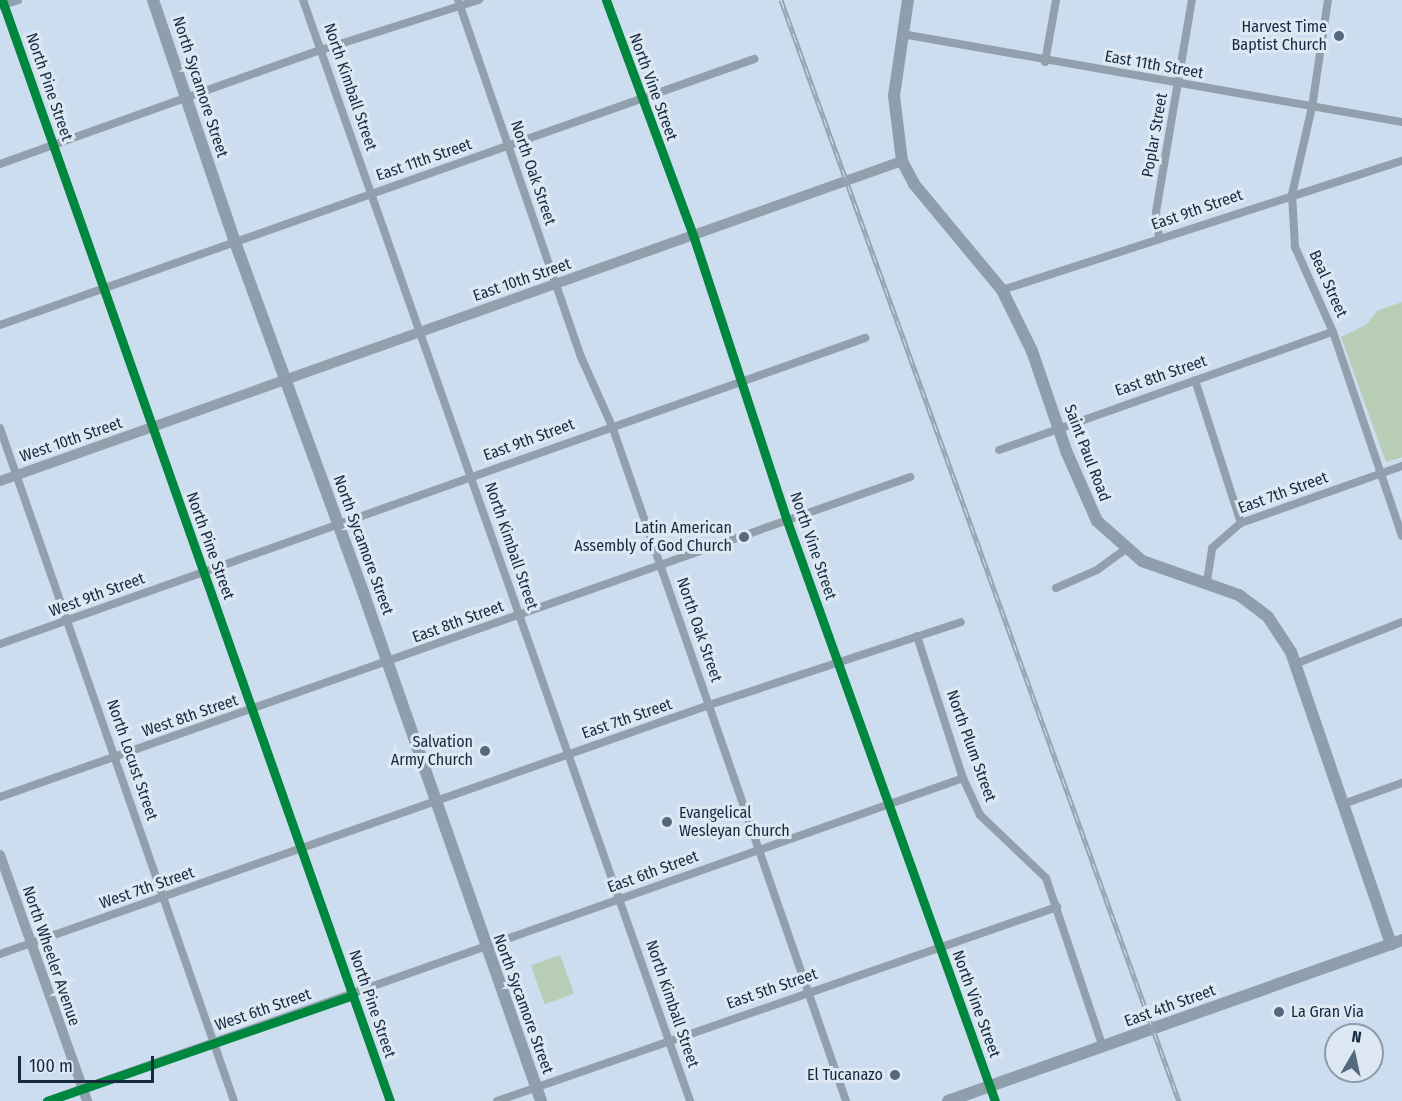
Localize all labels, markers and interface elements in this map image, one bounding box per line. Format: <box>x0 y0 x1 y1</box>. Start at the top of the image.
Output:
street label: North Sycamore Street <box>168 14 232 160</box>
place label: Harvest Time Baptist Church <box>1232 17 1327 55</box>
street label: North Kimball Street <box>319 21 381 153</box>
marker: Harvest Time Baptist Church <box>1332 29 1346 43</box>
street label: North Pine Street <box>22 30 76 144</box>
street label: North Vine Street <box>625 31 681 143</box>
street label: East 11th Street <box>1103 47 1205 83</box>
street label: Poplar Street <box>1138 91 1172 179</box>
street label: North Oak Street <box>506 118 560 228</box>
street label: East 11th Street <box>374 135 474 185</box>
street label: East 9th Street <box>1149 185 1245 235</box>
street label: Beal Street <box>1305 247 1351 321</box>
street label: East 10th Street <box>471 254 573 306</box>
street label: East 8th Street <box>1113 351 1209 401</box>
street label: Saint Paul Road <box>1060 402 1114 504</box>
street label: West 10th Street <box>17 414 125 466</box>
street label: East 9th Street <box>481 415 577 465</box>
street label: East 7th Street <box>1235 468 1331 518</box>
street label: North Sycamore Street <box>329 472 397 618</box>
street label: North Kimball Street <box>480 480 542 612</box>
street label: North Pine Street <box>182 490 238 602</box>
street label: North Vine Street <box>786 490 840 602</box>
place label: Latin American Assembly of God Church <box>574 518 732 556</box>
marker: Latin American Assembly of God Church <box>737 530 751 544</box>
street label: West 9th Street <box>47 569 147 621</box>
street label: North Oak Street <box>672 575 726 685</box>
street label: East 8th Street <box>410 597 506 647</box>
street label: North Plum Street <box>942 688 1000 804</box>
street label: West 8th Street <box>139 691 241 741</box>
street label: East 7th Street <box>579 695 675 743</box>
street label: North Locust Street <box>102 697 162 823</box>
place label: Salvation Army Church <box>391 732 473 770</box>
marker: Salvation Army Church <box>478 744 492 758</box>
place label: Evangelical Wesleyan Church <box>679 803 790 841</box>
marker: Evangelical Wesleyan Church <box>660 815 674 829</box>
street label: East 6th Street <box>605 847 701 897</box>
street label: West 7th Street <box>97 863 197 913</box>
street label: North Wheeler Avenue <box>18 883 84 1029</box>
street label: North Sycamore Street <box>489 931 557 1077</box>
street label: North Kimball Street <box>641 938 703 1070</box>
street label: North Pine Street <box>345 947 399 1061</box>
street label: North Vine Street <box>948 948 1004 1060</box>
street label: East 5th Street <box>724 964 820 1014</box>
street label: East 4th Street <box>1122 981 1218 1031</box>
street label: West 6th Street <box>212 985 314 1035</box>
place label: La Gran Via <box>1291 1002 1364 1022</box>
marker: La Gran Via <box>1272 1005 1286 1019</box>
north arrow <box>1324 1023 1384 1083</box>
text: N <box>1350 1027 1363 1047</box>
scale bar <box>21 1044 158 1082</box>
text: 100 m <box>29 1055 73 1077</box>
place label: El Tucanazo <box>807 1065 883 1085</box>
marker: El Tucanazo <box>888 1068 902 1082</box>

